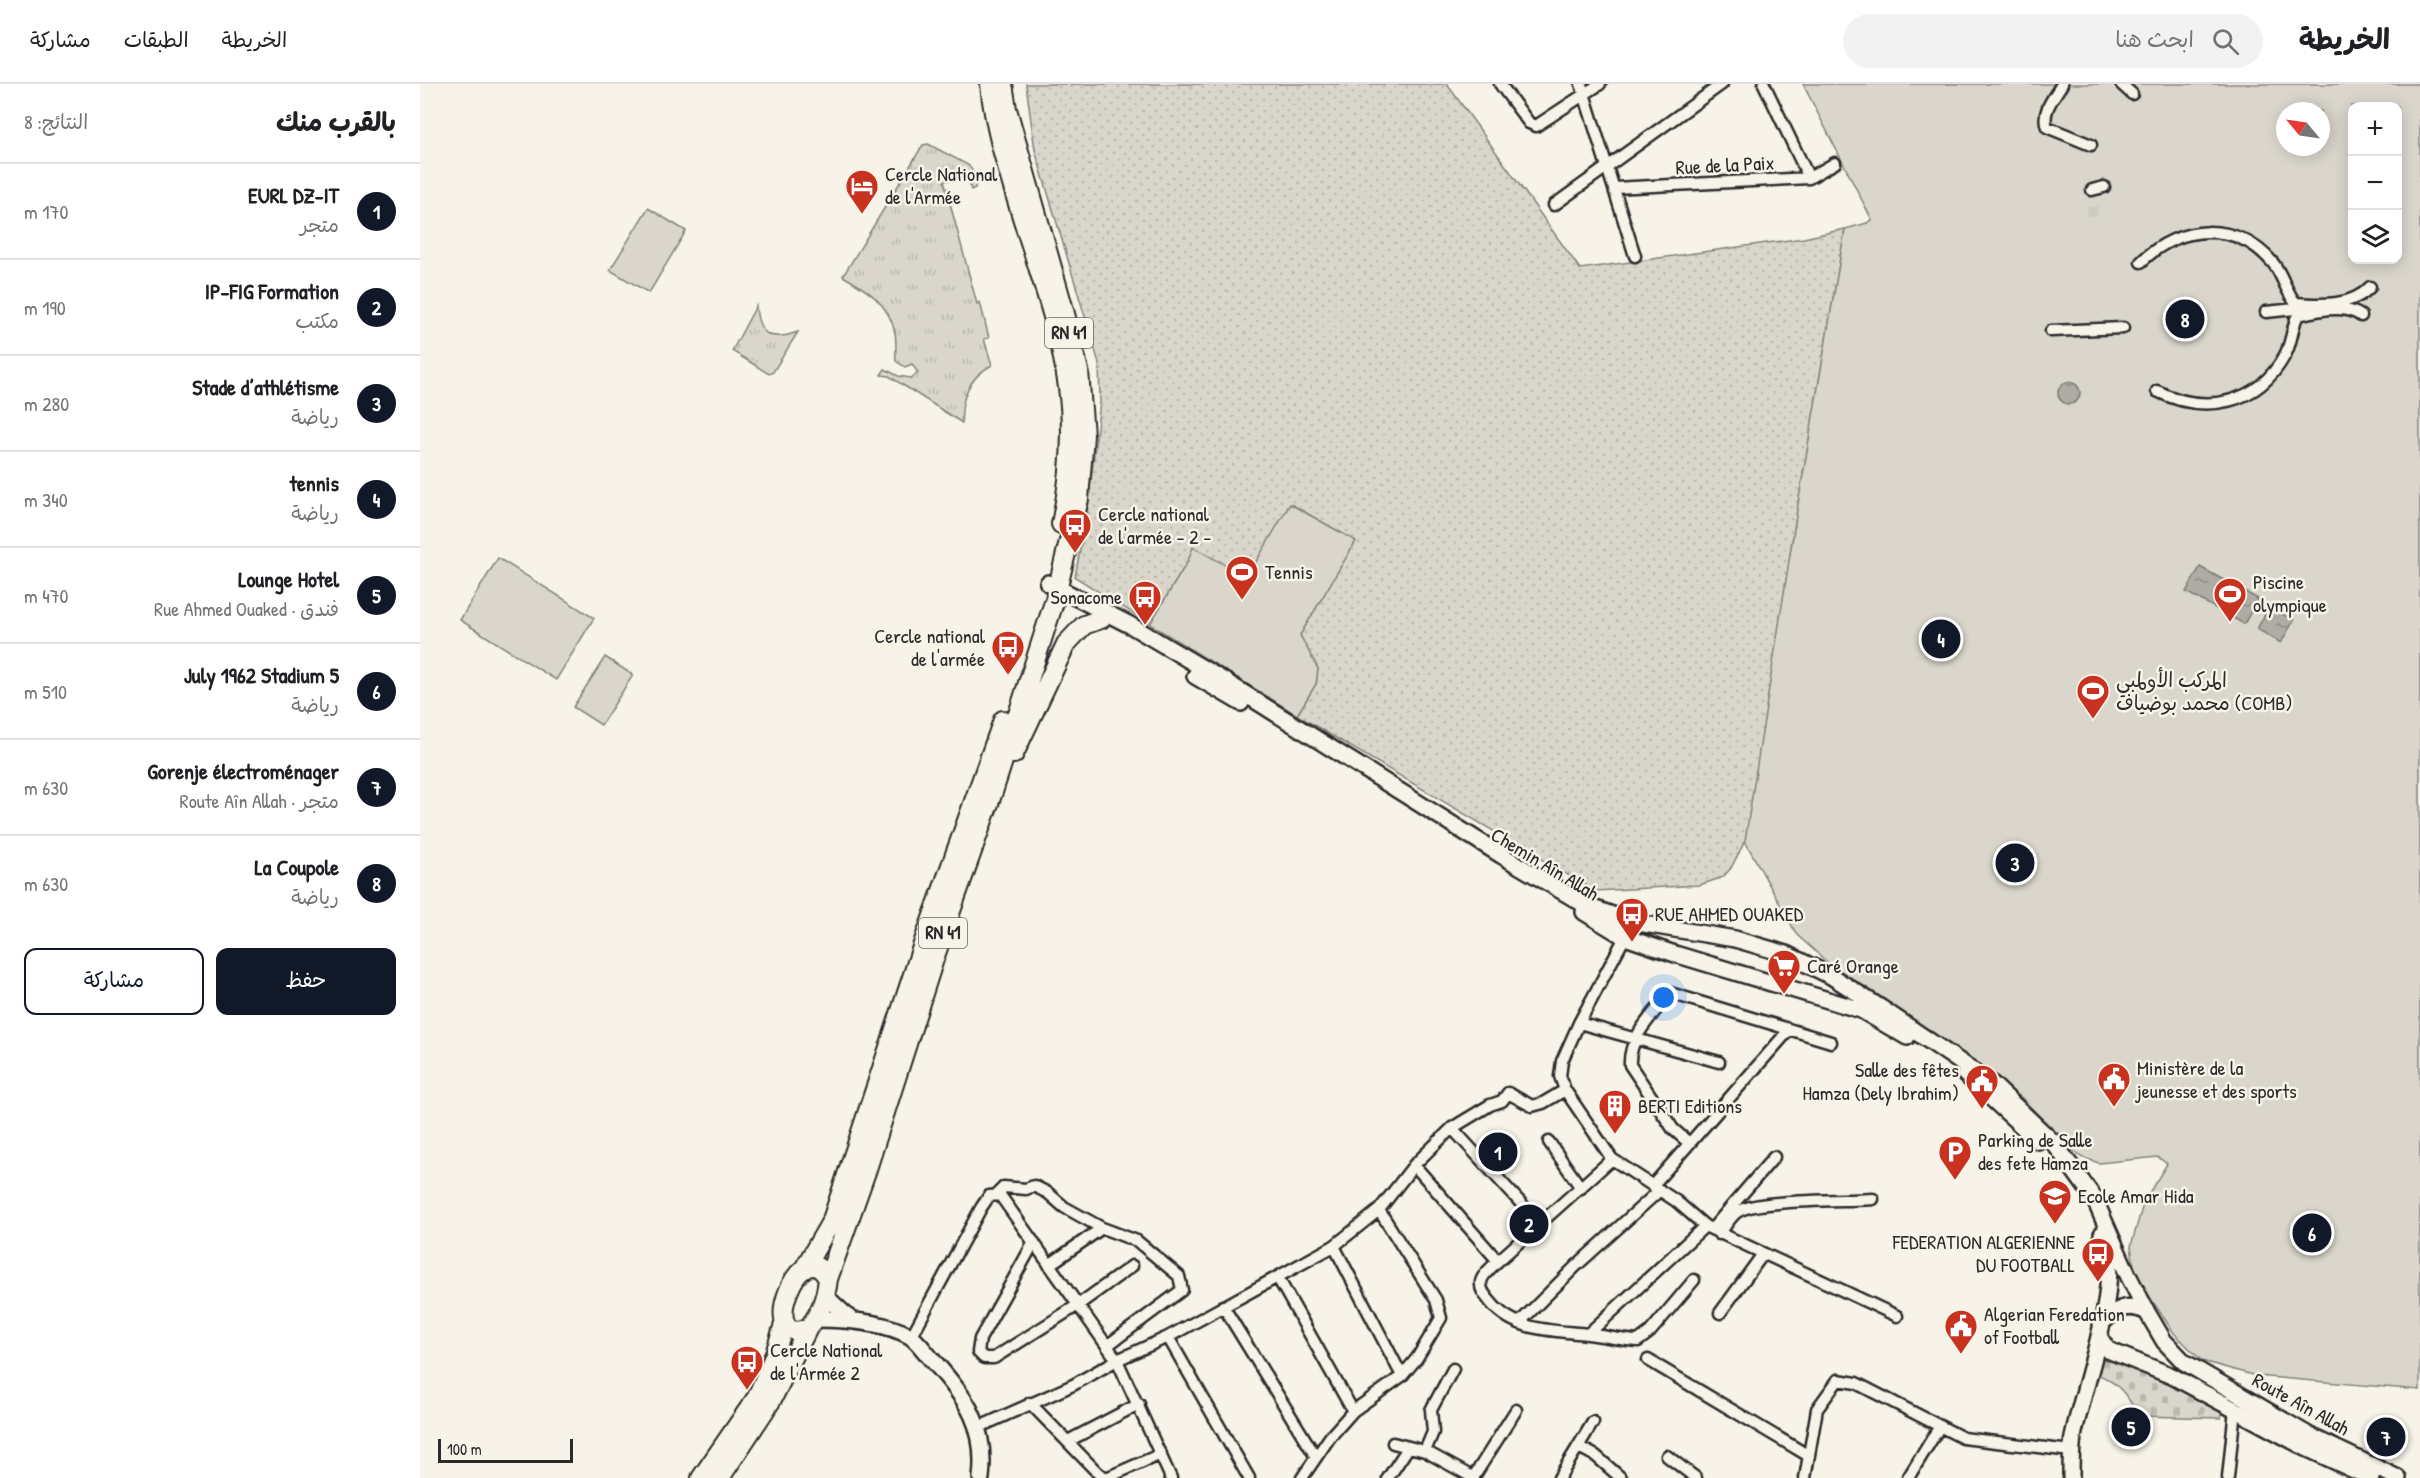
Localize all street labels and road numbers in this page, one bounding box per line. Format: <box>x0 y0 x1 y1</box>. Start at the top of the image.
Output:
street label: Rue de la Paix <box>1675 148 1775 181</box>
road number: RN 41 <box>1045 318 1093 348</box>
street label: Chemin Aîn Allah <box>1486 821 1604 906</box>
road number: RN 41 <box>919 918 967 948</box>
street label: Route Aîn Allah <box>2248 1366 2355 1441</box>

